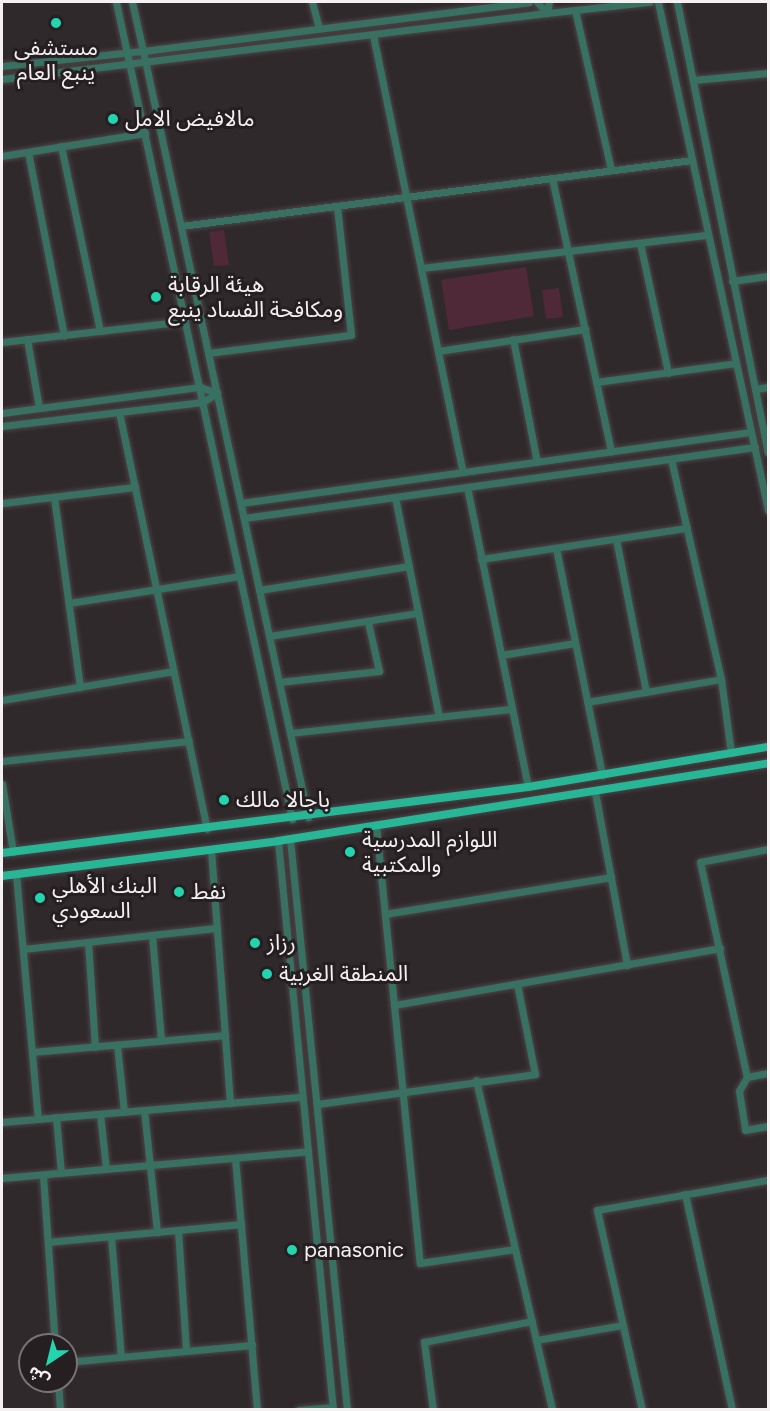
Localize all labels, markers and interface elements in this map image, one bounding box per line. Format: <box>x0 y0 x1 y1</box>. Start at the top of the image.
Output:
marker: مستشفى ينبع العام <box>47 14 65 32</box>
place label: مستشفى ينبع العام <box>14 34 98 86</box>
place label: مالافيض الامل <box>125 106 255 132</box>
marker: مالافيض الامل <box>106 112 120 126</box>
place label: هيئة الرقابة ومكافحة الفساد ينبع <box>168 271 343 322</box>
marker: هيئة الرقابة ومكافحة الفساد ينبع <box>149 290 163 304</box>
place label: باجالا مالك <box>236 787 330 813</box>
marker: باجالا مالك <box>217 793 231 807</box>
place label: اللوازم المدرسية والمكتبية <box>362 826 497 878</box>
marker: اللوازم المدرسية والمكتبية <box>343 845 357 859</box>
place label: البنك الأهلي السعودي <box>52 872 157 924</box>
place label: نفط <box>191 879 226 905</box>
marker: نفط <box>172 885 186 899</box>
marker: البنك الأهلي السعودي <box>33 891 47 905</box>
place label: رزاز <box>267 930 296 956</box>
marker: رزاز <box>248 936 262 950</box>
place label: المنطقة الغربية <box>279 961 408 987</box>
marker: المنطقة الغربية <box>260 967 274 981</box>
place label: panasonic <box>304 1237 404 1263</box>
marker: panasonic <box>285 1243 299 1257</box>
north arrow <box>18 1333 78 1393</box>
text: ش <box>24 1362 53 1391</box>

